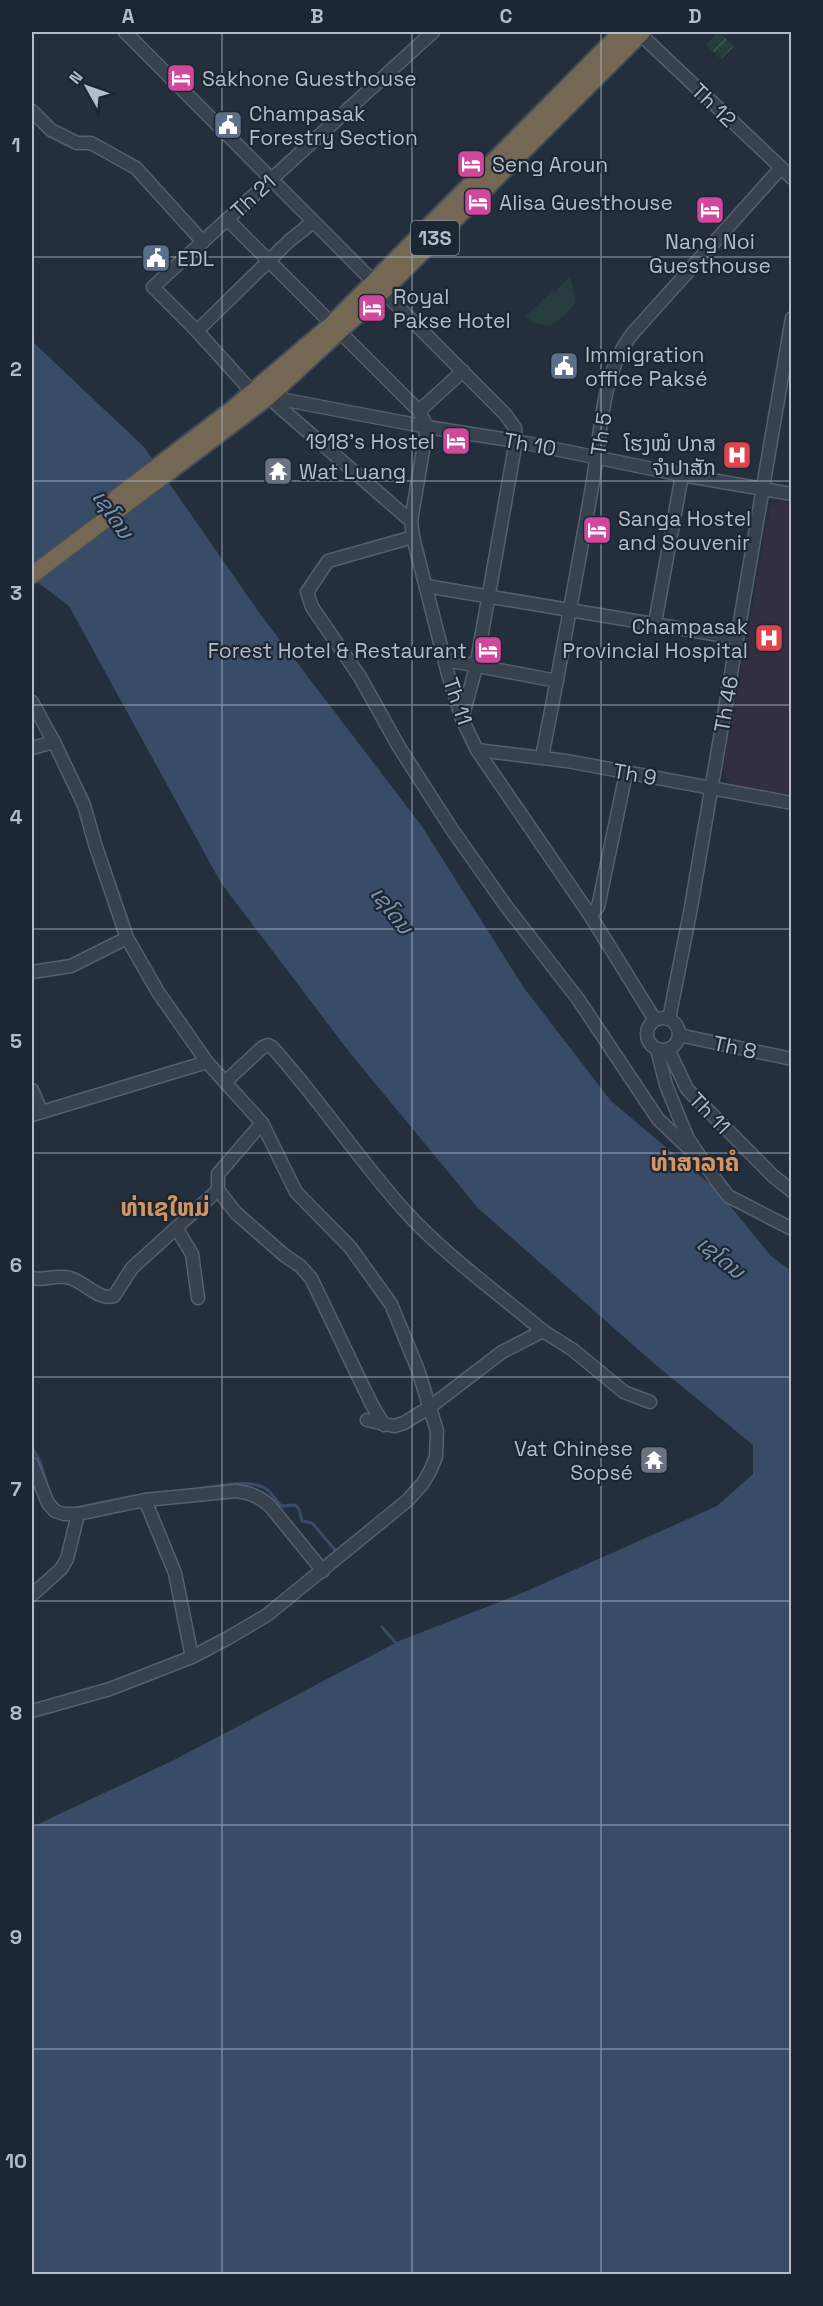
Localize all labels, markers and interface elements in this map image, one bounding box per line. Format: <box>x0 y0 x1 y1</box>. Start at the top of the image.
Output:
text: A <box>122 3 135 29</box>
text: B <box>310 3 324 29</box>
text: C <box>500 3 513 29</box>
text: D <box>688 3 702 29</box>
north arrow <box>57 57 117 117</box>
hotel icon: Sakhone Guesthouse <box>165 62 197 94</box>
place label: Sakhone Guesthouse <box>202 65 417 92</box>
text: N <box>64 67 87 89</box>
street label: Th 12 <box>686 77 742 133</box>
place label: Champasak Forestry Section <box>249 100 418 151</box>
public building icon: Champasak Forestry Section <box>212 109 244 141</box>
text: 1 <box>11 132 21 158</box>
hotel icon: Seng Aroun <box>455 148 487 180</box>
place label: Seng Aroun <box>492 151 608 178</box>
street label: Th 21 <box>225 168 281 224</box>
hotel icon: Alisa Guesthouse <box>462 186 494 218</box>
place label: Alisa Guesthouse <box>499 189 673 216</box>
hotel icon: Nang Noi Guesthouse <box>694 194 726 226</box>
road number: 13S <box>411 221 459 255</box>
place label: Nang Noi Guesthouse <box>649 228 771 279</box>
public building icon: EDL <box>140 242 172 274</box>
place label: EDL <box>177 245 214 272</box>
place label: Royal Pakse Hotel <box>393 283 511 334</box>
hotel icon: Royal Pakse Hotel <box>356 292 388 324</box>
place label: Immigration office Paksé <box>585 341 708 392</box>
public building icon: Immigration office Paksé <box>548 350 580 382</box>
text: 2 <box>10 356 22 382</box>
street label: Th 5 <box>584 411 618 457</box>
hotel icon: 1918’s Hostel <box>440 425 472 457</box>
street label: Th 10 <box>502 426 558 462</box>
place label: 1918’s Hostel <box>305 428 435 455</box>
place label: ໂຮງໝໍ ປກສ ຈຳປາສັກ <box>623 430 716 481</box>
hospital icon: ໂຮງໝໍ ປກສ ຈຳປາສັກ <box>721 439 753 471</box>
temple icon: Wat Luang <box>262 455 294 487</box>
place label: Wat Luang <box>299 458 406 485</box>
water label: ເຊໂດນ <box>86 484 141 545</box>
place label: Sanga Hostel and Souvenir <box>618 505 751 556</box>
hotel icon: Sanga Hostel and Souvenir <box>581 514 613 546</box>
text: 3 <box>10 580 22 606</box>
place label: Champasak Provincial Hospital <box>562 613 748 664</box>
hospital icon: Champasak Provincial Hospital <box>753 622 785 654</box>
hotel icon: Forest Hotel & Restaurant <box>472 634 504 666</box>
place label: Forest Hotel & Restaurant <box>208 637 467 664</box>
street label: Th 11 <box>437 674 479 728</box>
street label: Th 46 <box>708 674 744 734</box>
street label: Th 9 <box>611 757 659 791</box>
text: 4 <box>10 804 23 830</box>
water label: ເຊໂດນ <box>365 880 420 941</box>
text: 5 <box>10 1028 22 1054</box>
street label: Th 8 <box>711 1029 759 1065</box>
street label: Th 11 <box>684 1086 736 1140</box>
district label: ທ່າສາລາຄໍ <box>651 1147 739 1178</box>
district label: ທ່າເຊໃຫມ່ <box>120 1192 210 1223</box>
water label: ເຊໂດນ <box>691 1229 752 1286</box>
text: 6 <box>10 1252 22 1278</box>
place label: Vat Chinese Sopsé <box>514 1435 633 1486</box>
temple icon: Vat Chinese Sopsé <box>638 1444 670 1476</box>
text: 7 <box>10 1476 22 1502</box>
text: 8 <box>10 1700 22 1726</box>
text: 9 <box>10 1924 22 1950</box>
text: 10 <box>5 2148 27 2174</box>

